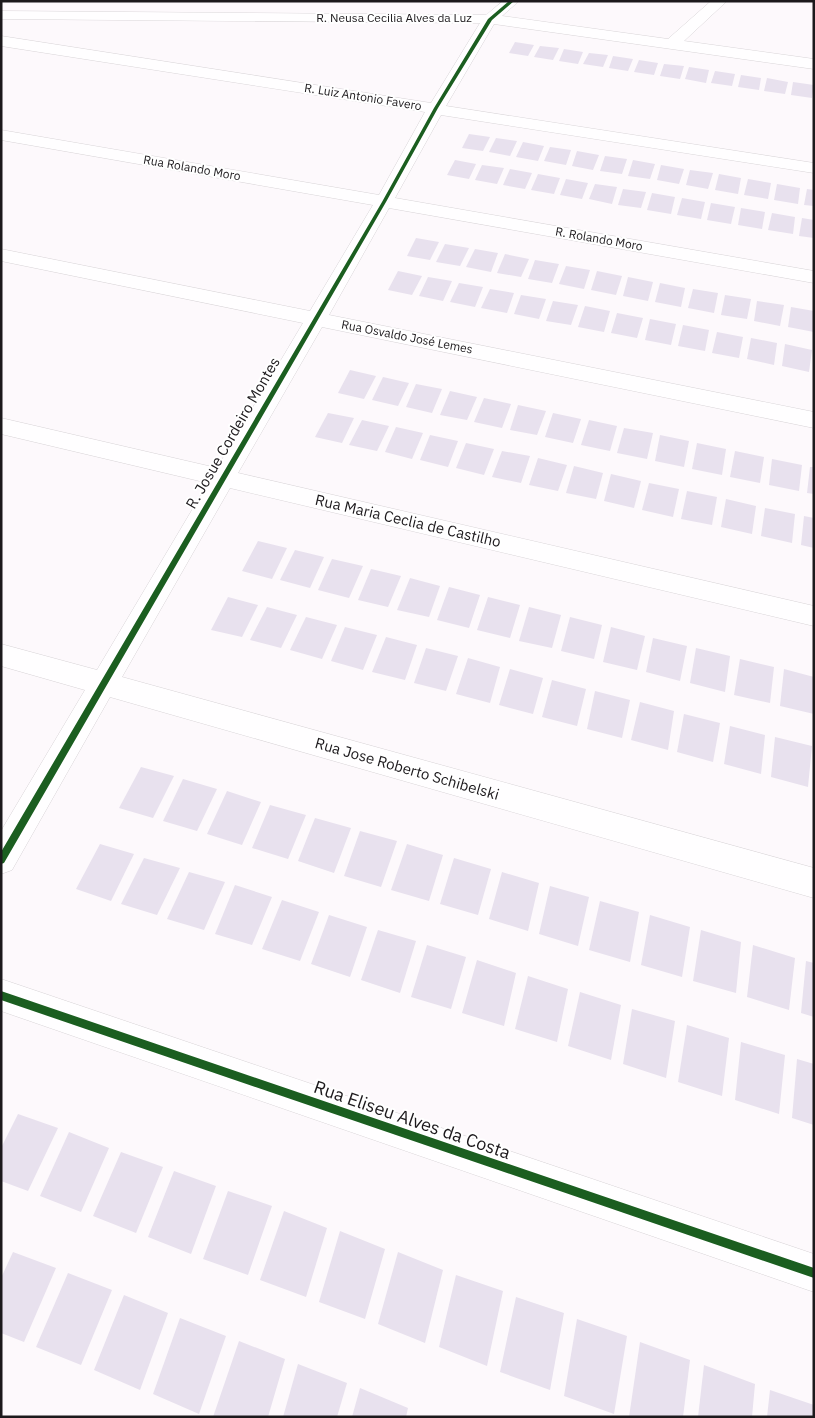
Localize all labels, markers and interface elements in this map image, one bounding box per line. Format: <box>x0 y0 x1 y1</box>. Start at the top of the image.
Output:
street label: R. Neusa Cecilia Alves da Luz <box>316 10 472 25</box>
street label: R. Luiz Antonio Favero <box>303 80 423 113</box>
street label: Rua Rolando Moro <box>142 152 242 183</box>
street label: R. Rolando Moro <box>554 223 644 254</box>
street label: Rua Osvaldo José Lemes <box>340 316 474 357</box>
street label: R. Josue Cordeiro Montes <box>181 354 284 512</box>
street label: Rua Maria Ceclia de Castilho <box>313 490 503 551</box>
street label: Rua Jose Roberto Schibelski <box>313 733 501 804</box>
street label: Rua Eliseu Alves da Costa <box>311 1075 514 1164</box>

